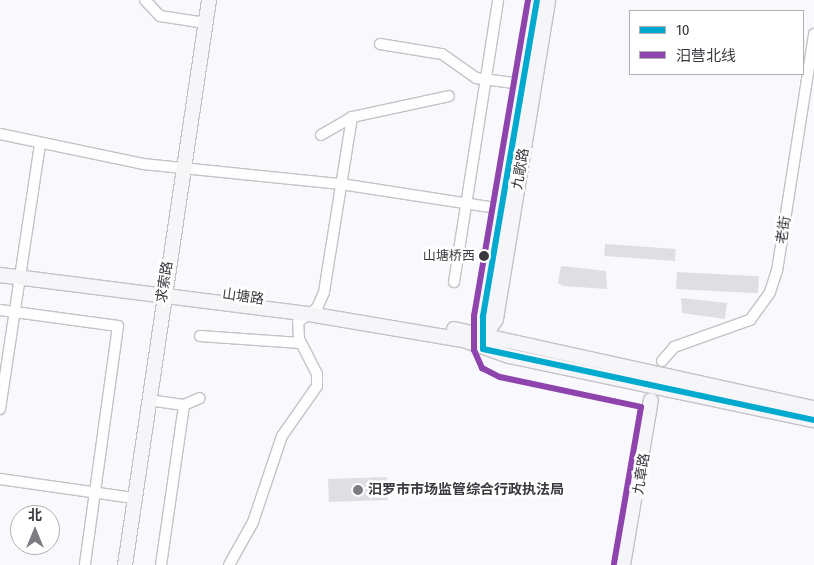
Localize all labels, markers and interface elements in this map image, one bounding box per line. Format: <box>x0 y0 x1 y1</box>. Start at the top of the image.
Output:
legend <box>629 10 804 75</box>
text: 10 <box>676 21 690 39</box>
text: 汨营北线 <box>676 47 736 65</box>
street label: 九歌路 <box>509 147 533 191</box>
street label: 老街 <box>774 215 794 245</box>
place label: 山塘桥西 <box>423 248 475 264</box>
marker: 山塘桥西 <box>479 251 489 261</box>
street label: 求索路 <box>153 260 177 304</box>
street label: 山塘路 <box>221 286 265 308</box>
street label: 九章路 <box>630 452 654 496</box>
place label: 汨罗市市场监管综合行政执法局 <box>368 482 564 498</box>
marker: 汨罗市市场监管综合行政执法局 <box>352 484 364 496</box>
north arrow <box>10 505 60 555</box>
text: 北 <box>28 507 42 524</box>

